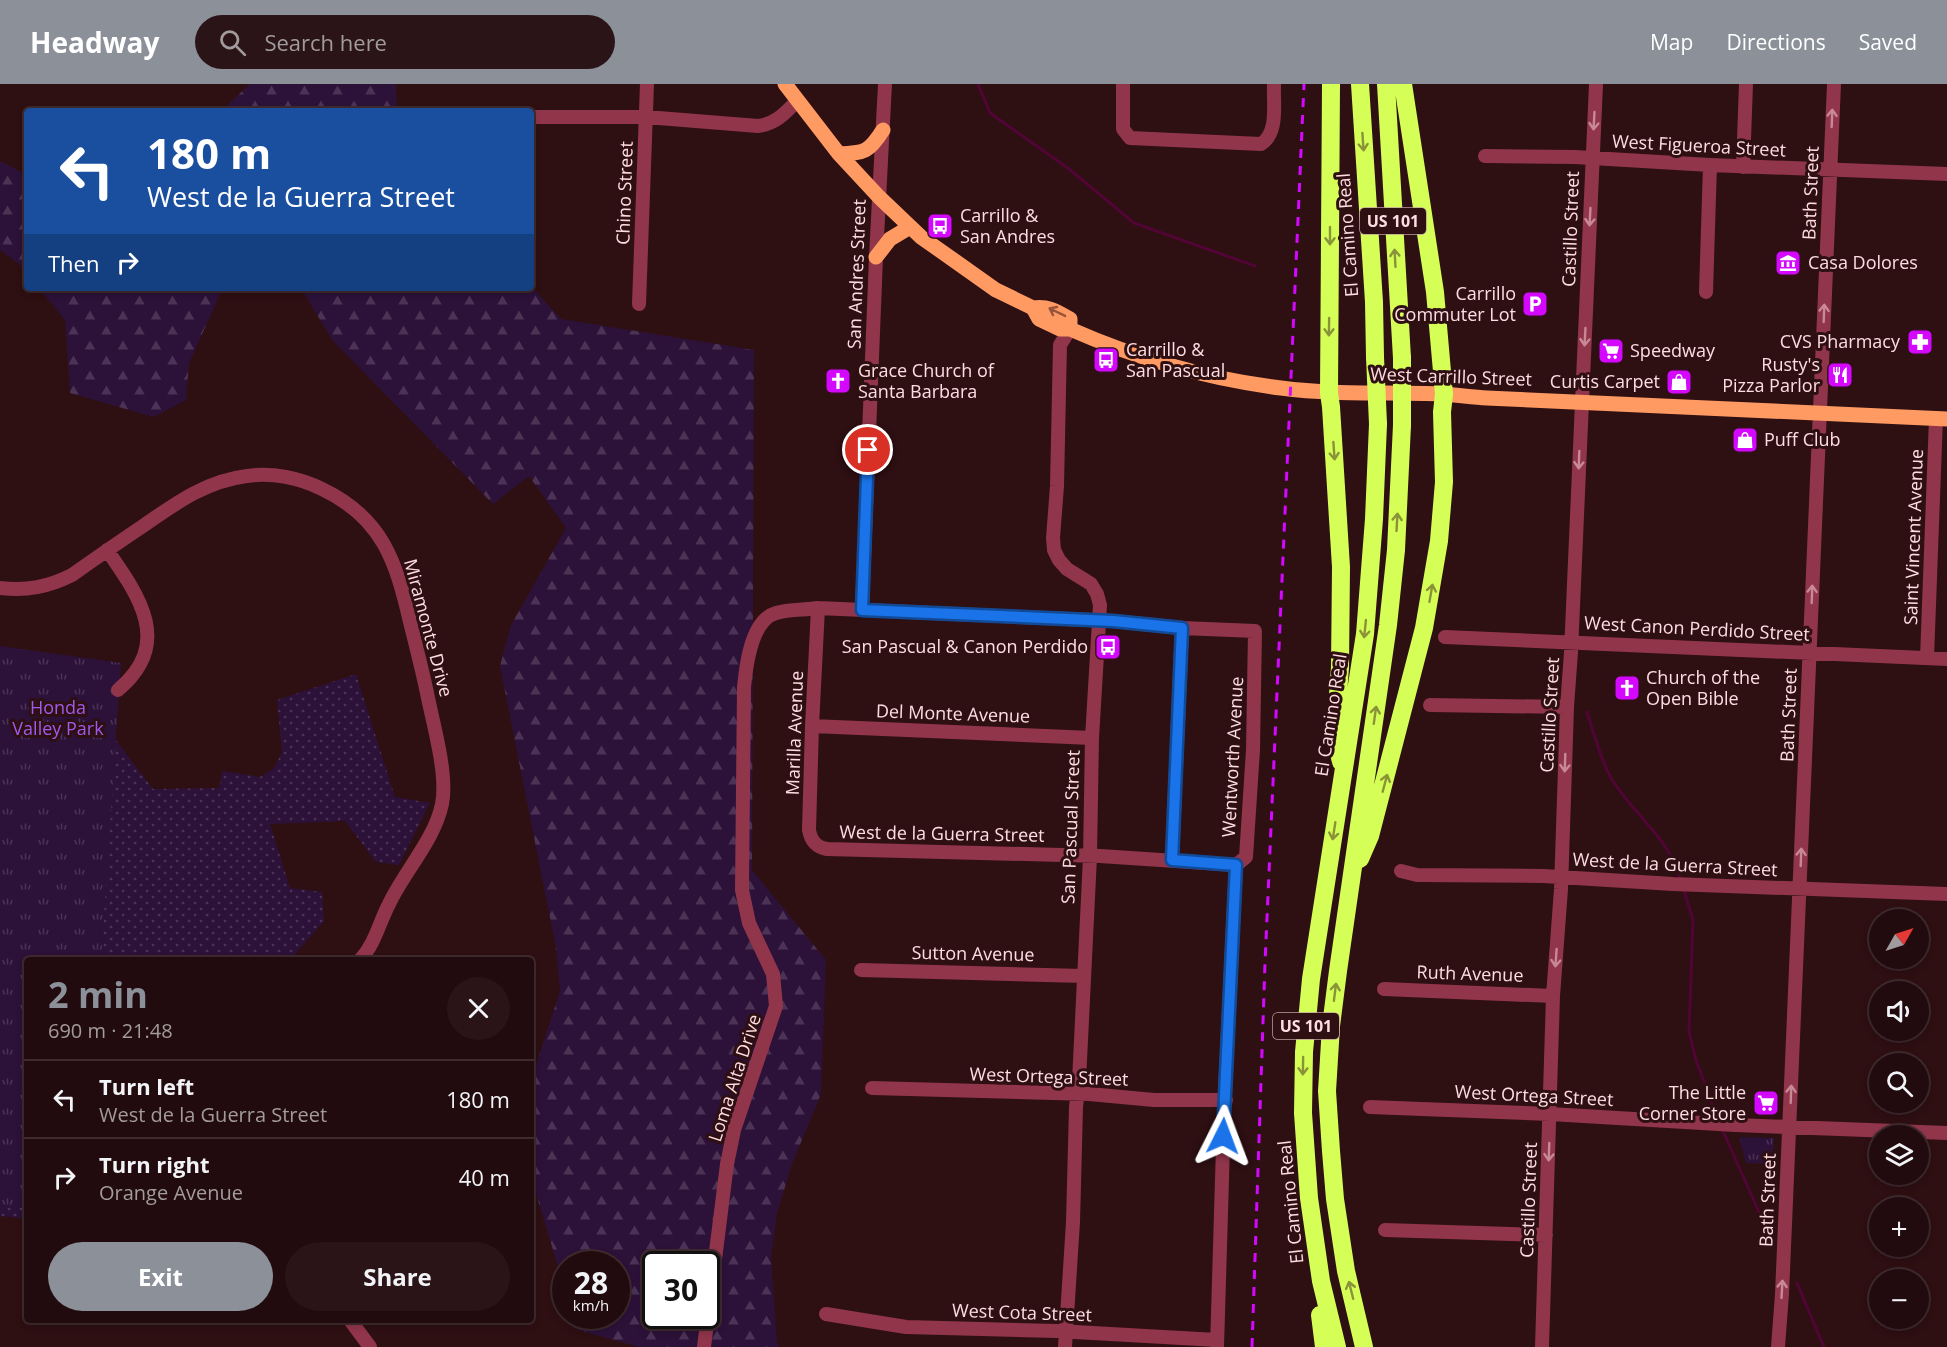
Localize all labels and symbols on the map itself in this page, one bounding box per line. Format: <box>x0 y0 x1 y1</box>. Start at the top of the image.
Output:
one-way arrow <box>1827 108 1838 128</box>
one-way arrow <box>1589 111 1600 131</box>
street label: West Figueroa Street <box>1611 128 1787 162</box>
one-way arrow <box>1358 132 1369 152</box>
street label: Chino Street <box>610 141 638 245</box>
street label: Bath Street <box>1796 146 1824 240</box>
street label: Castillo Street <box>1556 171 1584 287</box>
street label: El Camino Real <box>1331 172 1363 298</box>
street label: San Andres Street <box>841 199 871 349</box>
place label: Carrillo & San Andres <box>960 203 1055 248</box>
one-way arrow <box>1584 206 1595 226</box>
road number: US 101 <box>1360 208 1426 234</box>
bus stop icon: Carrillo & San Andres <box>925 211 955 241</box>
one-way arrow <box>1324 225 1336 245</box>
one-way arrow <box>1389 248 1400 268</box>
museum icon: Casa Dolores <box>1773 248 1803 278</box>
place label: Casa Dolores <box>1808 250 1918 274</box>
place label: Carrillo Commuter Lot <box>1394 281 1516 326</box>
parking icon: Carrillo Commuter Lot <box>1520 289 1550 319</box>
one-way arrow <box>1818 303 1830 323</box>
one-way arrow <box>1048 306 1066 318</box>
one-way arrow <box>1323 316 1335 336</box>
one-way arrow <box>1579 326 1590 346</box>
pharmacy icon: CVS Pharmacy <box>1905 327 1935 357</box>
place label: CVS Pharmacy <box>1780 329 1901 353</box>
supermarket icon: Speedway <box>1596 336 1626 366</box>
place label: Carrillo & San Pascual <box>1126 337 1225 382</box>
place label: Speedway <box>1630 338 1716 362</box>
bus stop icon: Carrillo & San Pascual <box>1091 345 1121 375</box>
place label: Rusty's Pizza Parlor <box>1722 352 1821 397</box>
place label: Grace Church of Santa Barbara <box>858 358 995 403</box>
restaurant icon: Rusty's Pizza Parlor <box>1825 360 1855 390</box>
street label: West Carrillo Street <box>1370 361 1532 391</box>
church icon: Grace Church of Santa Barbara <box>823 366 853 396</box>
shop icon: Curtis Carpet <box>1664 367 1694 397</box>
place label: Curtis Carpet <box>1550 369 1660 393</box>
pin <box>842 424 893 475</box>
shop icon: Puff Club <box>1730 425 1760 455</box>
place label: Puff Club <box>1764 427 1841 451</box>
one-way arrow <box>1329 440 1340 460</box>
street label: Saint Vincent Avenue <box>1898 448 1928 626</box>
one-way arrow <box>1574 449 1585 469</box>
one-way arrow <box>1392 512 1403 532</box>
street label: Miramonte Drive <box>399 556 459 699</box>
one-way arrow <box>1426 584 1437 604</box>
one-way arrow <box>1806 584 1818 604</box>
street label: West Canon Perdido Street <box>1584 610 1811 646</box>
one-way arrow <box>1359 619 1370 638</box>
bus stop icon: San Pascual & Canon Perdido <box>1093 632 1123 662</box>
place label: San Pascual & Canon Perdido <box>842 634 1088 658</box>
street label: El Camino Real <box>1308 652 1352 778</box>
street label: Castillo Street <box>1534 657 1564 773</box>
place label: Church of the Open Bible <box>1646 665 1760 710</box>
street label: Bath Street <box>1774 668 1802 762</box>
street label: Marilla Avenue <box>780 670 808 796</box>
church icon: Church of the Open Bible <box>1612 673 1642 703</box>
street label: Wentworth Avenue <box>1216 676 1248 838</box>
park label: Honda Valley Park <box>12 695 104 740</box>
street label: Del Monte Avenue <box>876 698 1031 728</box>
one-way arrow <box>1370 706 1381 726</box>
street label: San Pascual Street <box>1055 750 1085 904</box>
one-way arrow <box>1559 752 1571 772</box>
one-way arrow <box>1379 774 1391 793</box>
street label: West de la Guerra Street <box>839 819 1045 847</box>
one-way arrow <box>1329 820 1340 840</box>
street label: West de la Guerra Street <box>1572 847 1778 881</box>
one-way arrow <box>1795 848 1806 868</box>
north arrow <box>1869 909 1929 969</box>
street label: Sutton Avenue <box>911 940 1035 966</box>
one-way arrow <box>1550 947 1561 967</box>
street label: Ruth Avenue <box>1416 959 1524 987</box>
one-way arrow <box>1330 983 1341 1003</box>
street label: Loma Alta Drive <box>702 1011 766 1144</box>
road number: US 101 <box>1273 1013 1339 1039</box>
one-way arrow <box>1298 1055 1309 1075</box>
street label: West Ortega Street <box>969 1061 1129 1091</box>
street label: West Ortega Street <box>1454 1079 1614 1111</box>
place label: The Little Corner Store <box>1639 1080 1746 1125</box>
one-way arrow <box>1785 1084 1796 1104</box>
supermarket icon: The Little Corner Store <box>1751 1088 1781 1118</box>
position arrow <box>1191 1104 1255 1168</box>
street label: El Camino Real <box>1272 1139 1308 1265</box>
street label: Castillo Street <box>1514 1142 1542 1258</box>
one-way arrow <box>1543 1142 1554 1162</box>
street label: Bath Street <box>1753 1153 1781 1247</box>
speed limit sign: 30 <box>642 1251 720 1329</box>
one-way arrow <box>1777 1279 1788 1299</box>
one-way arrow <box>1344 1281 1356 1300</box>
street label: West Cota Street <box>952 1298 1092 1326</box>

